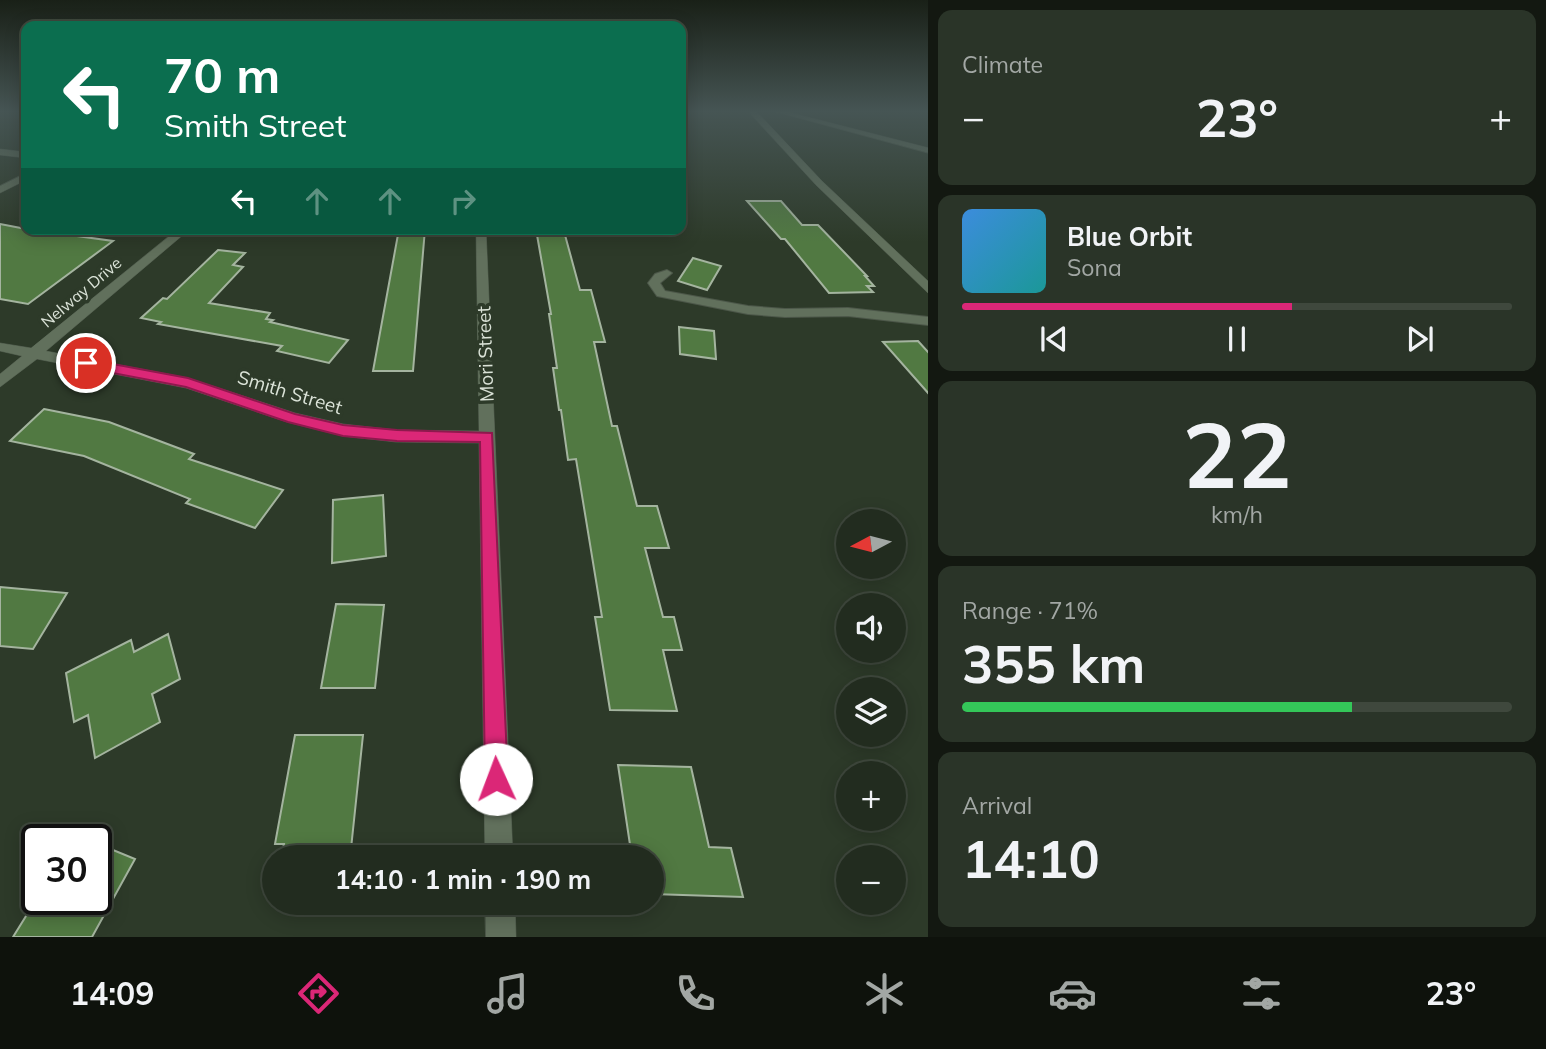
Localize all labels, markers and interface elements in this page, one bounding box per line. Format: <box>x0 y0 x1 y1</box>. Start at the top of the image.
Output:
text: 70 m <box>164 44 280 105</box>
icon: left <box>49 49 140 140</box>
text: Climate <box>962 50 1043 79</box>
text: 23° <box>1196 85 1278 150</box>
text: − <box>962 93 985 141</box>
text: + <box>1489 93 1512 141</box>
text: Smith Street <box>164 105 346 145</box>
icon: left <box>225 182 263 220</box>
icon: ahead <box>298 182 336 220</box>
icon: ahead <box>371 182 409 220</box>
icon: right <box>444 182 482 220</box>
text: Blue Orbit <box>1067 220 1192 253</box>
street label: Nelway Drive <box>37 253 125 331</box>
text: Sona <box>1067 253 1122 282</box>
street label: Mori Street <box>471 305 499 402</box>
icon: previous <box>1035 320 1073 358</box>
icon: pause <box>1218 320 1256 358</box>
icon: next <box>1401 320 1439 358</box>
pin <box>56 333 116 393</box>
icon: arrive <box>67 344 105 382</box>
street label: Smith Street <box>235 365 346 419</box>
text: 22 <box>1182 397 1292 511</box>
text: km/h <box>1211 500 1263 529</box>
north arrow <box>836 509 906 579</box>
map controls <box>836 509 906 915</box>
button: sound <box>836 593 906 663</box>
text: Range · 71% <box>962 596 1098 625</box>
text: 355 km <box>962 631 1145 696</box>
button: layers <box>836 677 906 747</box>
position arrow <box>459 742 533 816</box>
button: + <box>836 761 906 831</box>
text: Arrival <box>962 791 1032 820</box>
speed limit sign: 30 <box>21 824 112 915</box>
text: 14:10 <box>962 826 1100 891</box>
button: − <box>836 845 906 915</box>
text: 14:10 · 1 min · 190 m <box>335 863 591 896</box>
icon: directions <box>294 969 343 1018</box>
icon: music <box>483 969 532 1018</box>
icon: phone <box>671 969 720 1018</box>
icon: climate <box>860 969 909 1018</box>
icon: car <box>1048 969 1097 1018</box>
icon: filters <box>1237 969 1286 1018</box>
text: 14:09 <box>70 973 155 1013</box>
text: 23° <box>1426 973 1476 1013</box>

